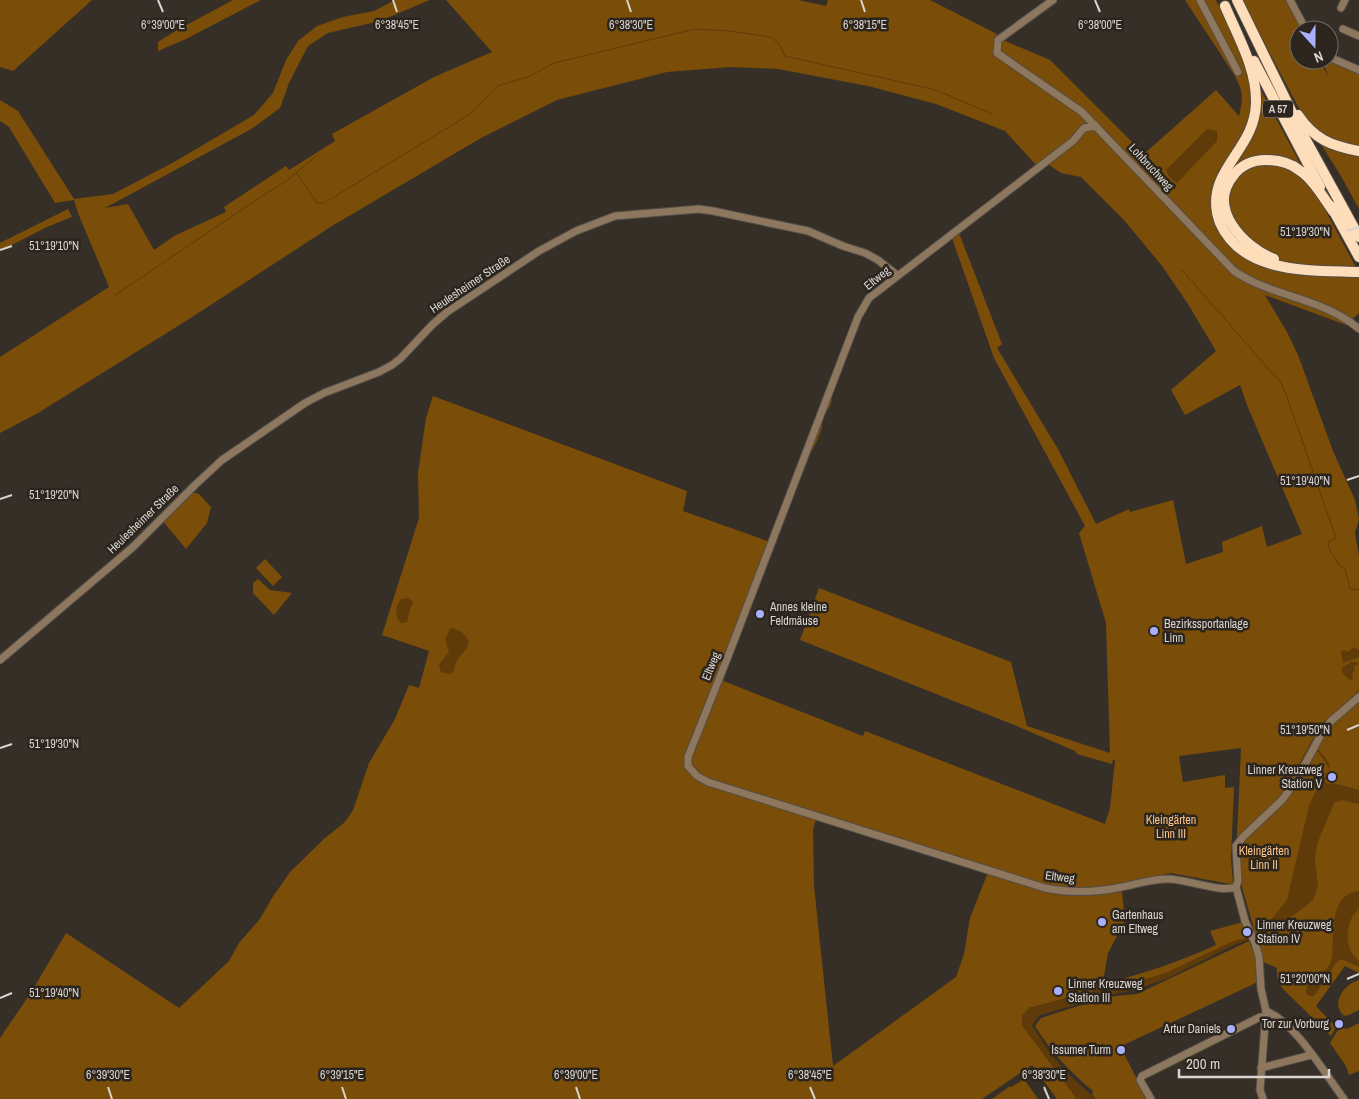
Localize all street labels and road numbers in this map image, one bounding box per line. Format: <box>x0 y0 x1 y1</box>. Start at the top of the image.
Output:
road number: A 57 <box>1263 100 1293 118</box>
street label: Lohbruchweg <box>1125 140 1177 194</box>
street label: Heulesheimer Straße <box>427 251 513 317</box>
street label: Eltweg <box>860 262 894 294</box>
street label: Heulesheimer Straße <box>104 481 182 557</box>
street label: Eltweg <box>698 649 724 683</box>
street label: Eltweg <box>1044 867 1076 887</box>

